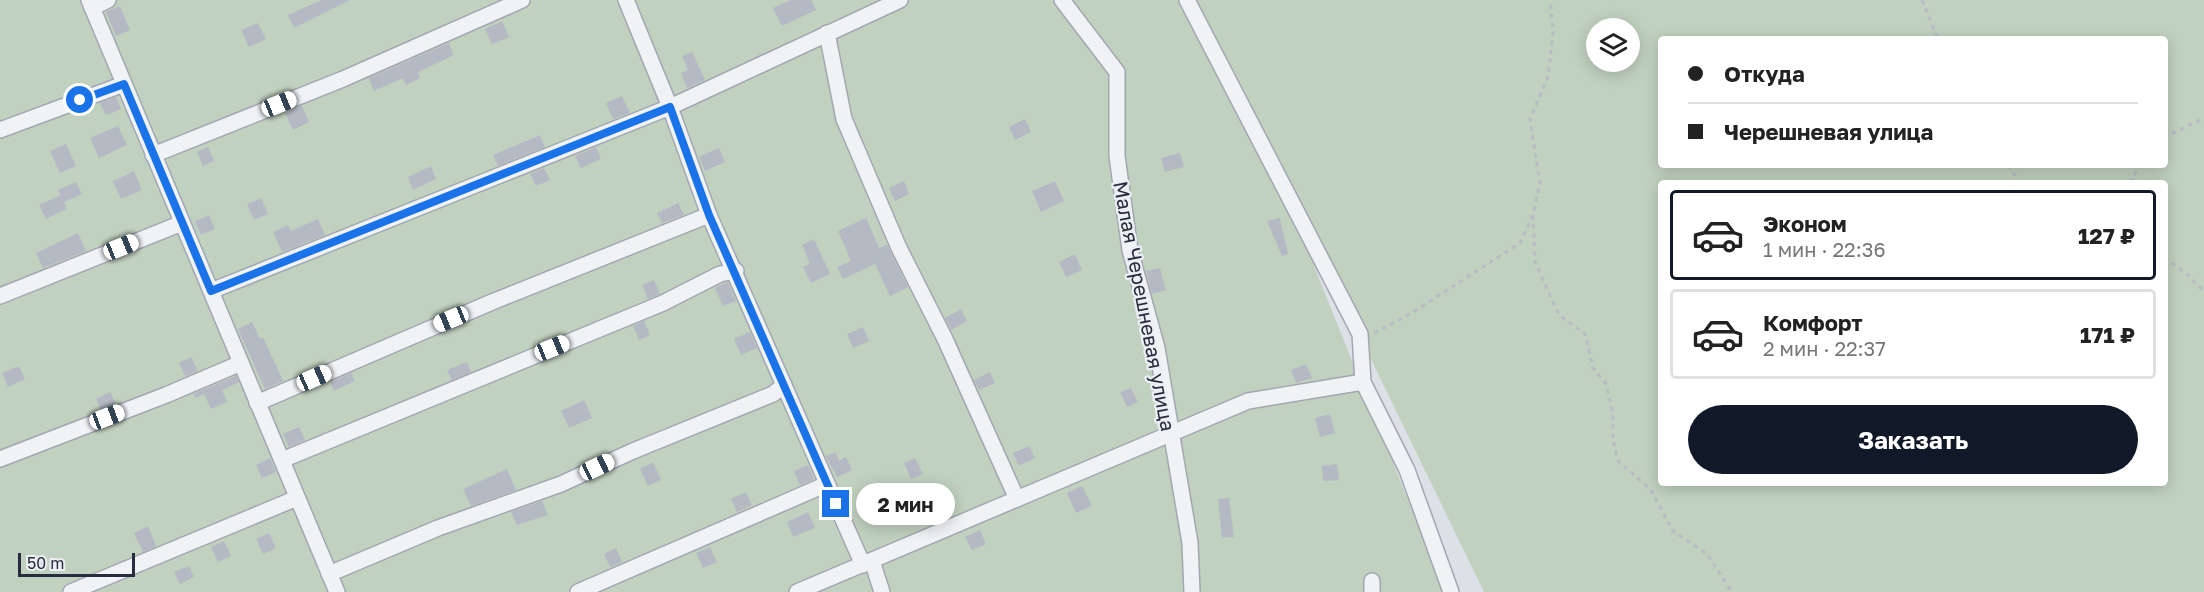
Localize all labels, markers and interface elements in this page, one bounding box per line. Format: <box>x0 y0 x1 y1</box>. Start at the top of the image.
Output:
map controls <box>1586 18 1640 72</box>
button: layers <box>1586 18 1640 72</box>
text: Откуда <box>1724 60 1805 87</box>
route start <box>66 86 93 113</box>
car <box>259 89 299 119</box>
text: Черешневая улица <box>1724 118 1933 145</box>
street label: Малая Черешневая улица <box>1109 179 1181 433</box>
icon: car <box>1691 208 1745 262</box>
text: Эконом <box>1763 210 1847 237</box>
text: 127 ₽ <box>2078 222 2135 249</box>
car <box>101 232 141 262</box>
text: 1 мин · 22:36 <box>1763 237 1886 261</box>
car <box>431 304 471 334</box>
icon: car <box>1691 307 1745 361</box>
text: Комфорт <box>1763 309 1863 336</box>
text: 171 ₽ <box>2080 321 2135 348</box>
car <box>532 333 572 363</box>
text: 2 мин · 22:37 <box>1763 336 1886 360</box>
car <box>294 362 334 394</box>
car <box>87 402 127 432</box>
button: Заказать <box>1688 405 2138 474</box>
car <box>577 451 617 483</box>
callout: 2 мин <box>857 483 956 525</box>
route end <box>822 490 849 517</box>
text: 2 мин <box>878 492 934 516</box>
scale bar <box>18 550 135 578</box>
text: 50 m <box>27 553 64 573</box>

